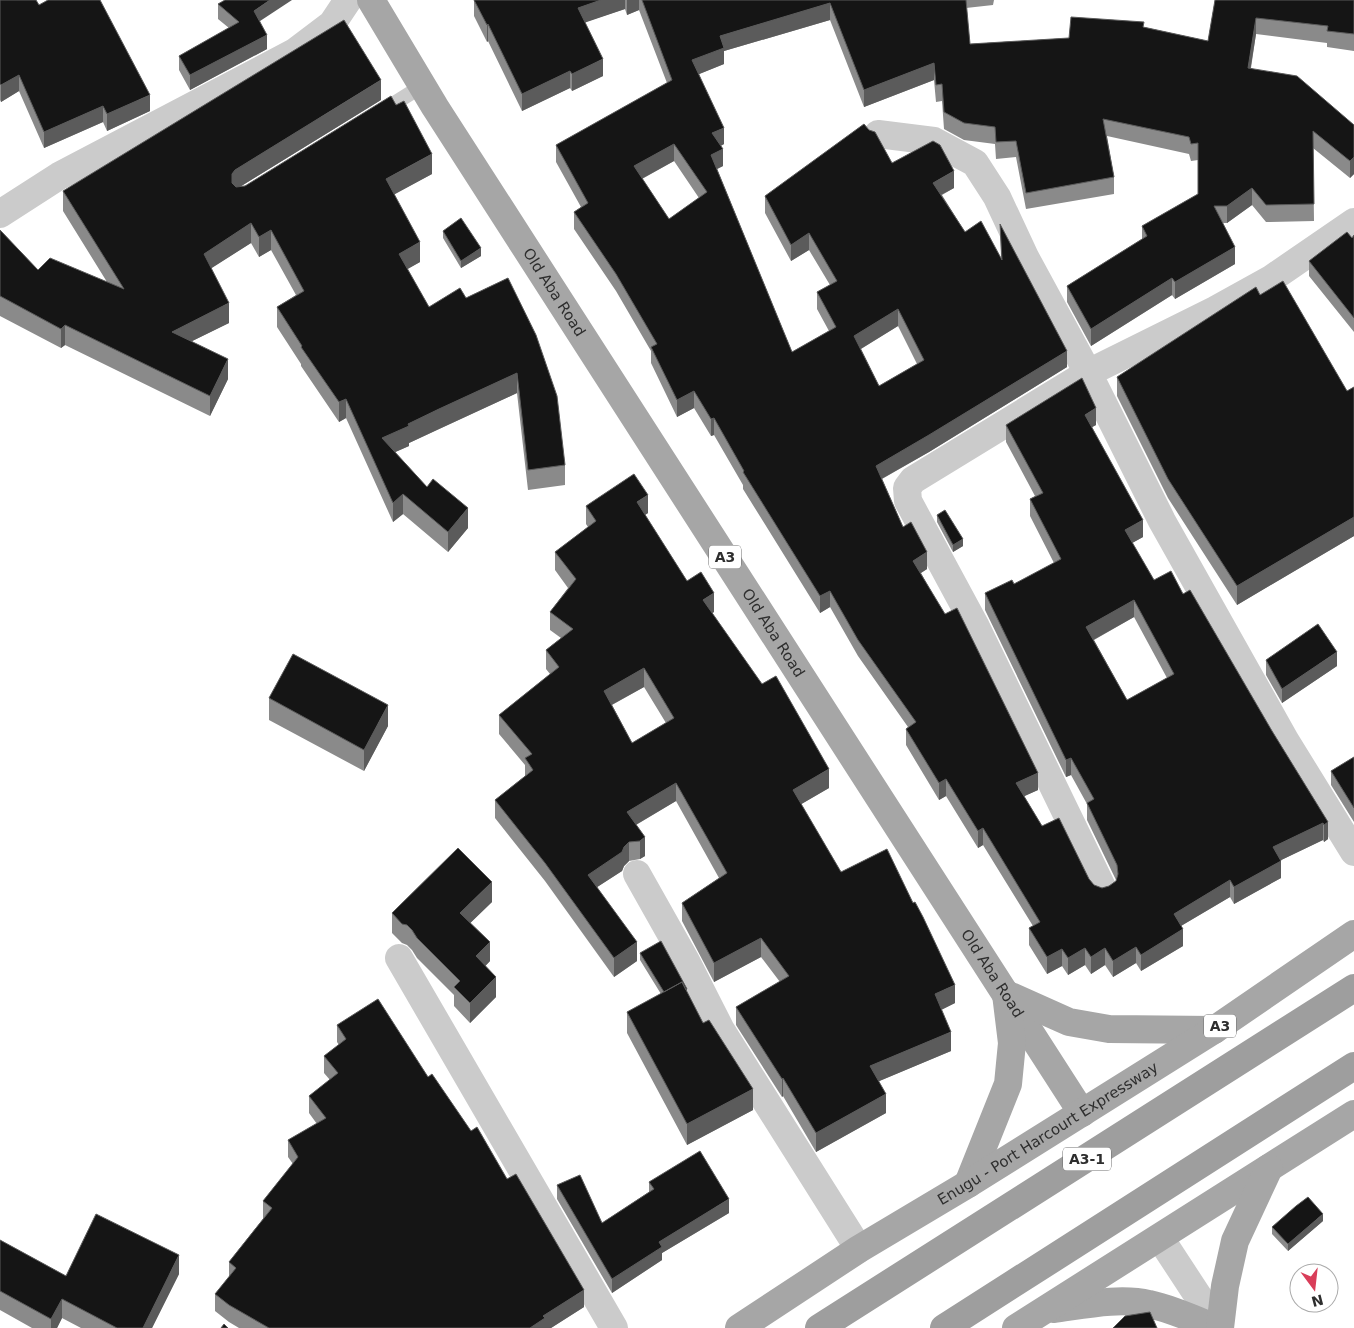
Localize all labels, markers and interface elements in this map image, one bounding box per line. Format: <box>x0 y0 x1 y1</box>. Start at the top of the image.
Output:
street label: Old Aba Road <box>519 245 589 340</box>
road number: A3 <box>709 546 741 568</box>
street label: Old Aba Road <box>738 585 808 681</box>
street label: Old Aba Road <box>957 926 1027 1021</box>
road number: A3 <box>1204 1014 1236 1038</box>
street label: Enugu - Port Harcourt Expressway <box>934 1058 1161 1209</box>
road number: A3-1 <box>1063 1148 1111 1170</box>
north arrow <box>1289 1263 1339 1313</box>
text: N <box>1310 1291 1325 1310</box>

